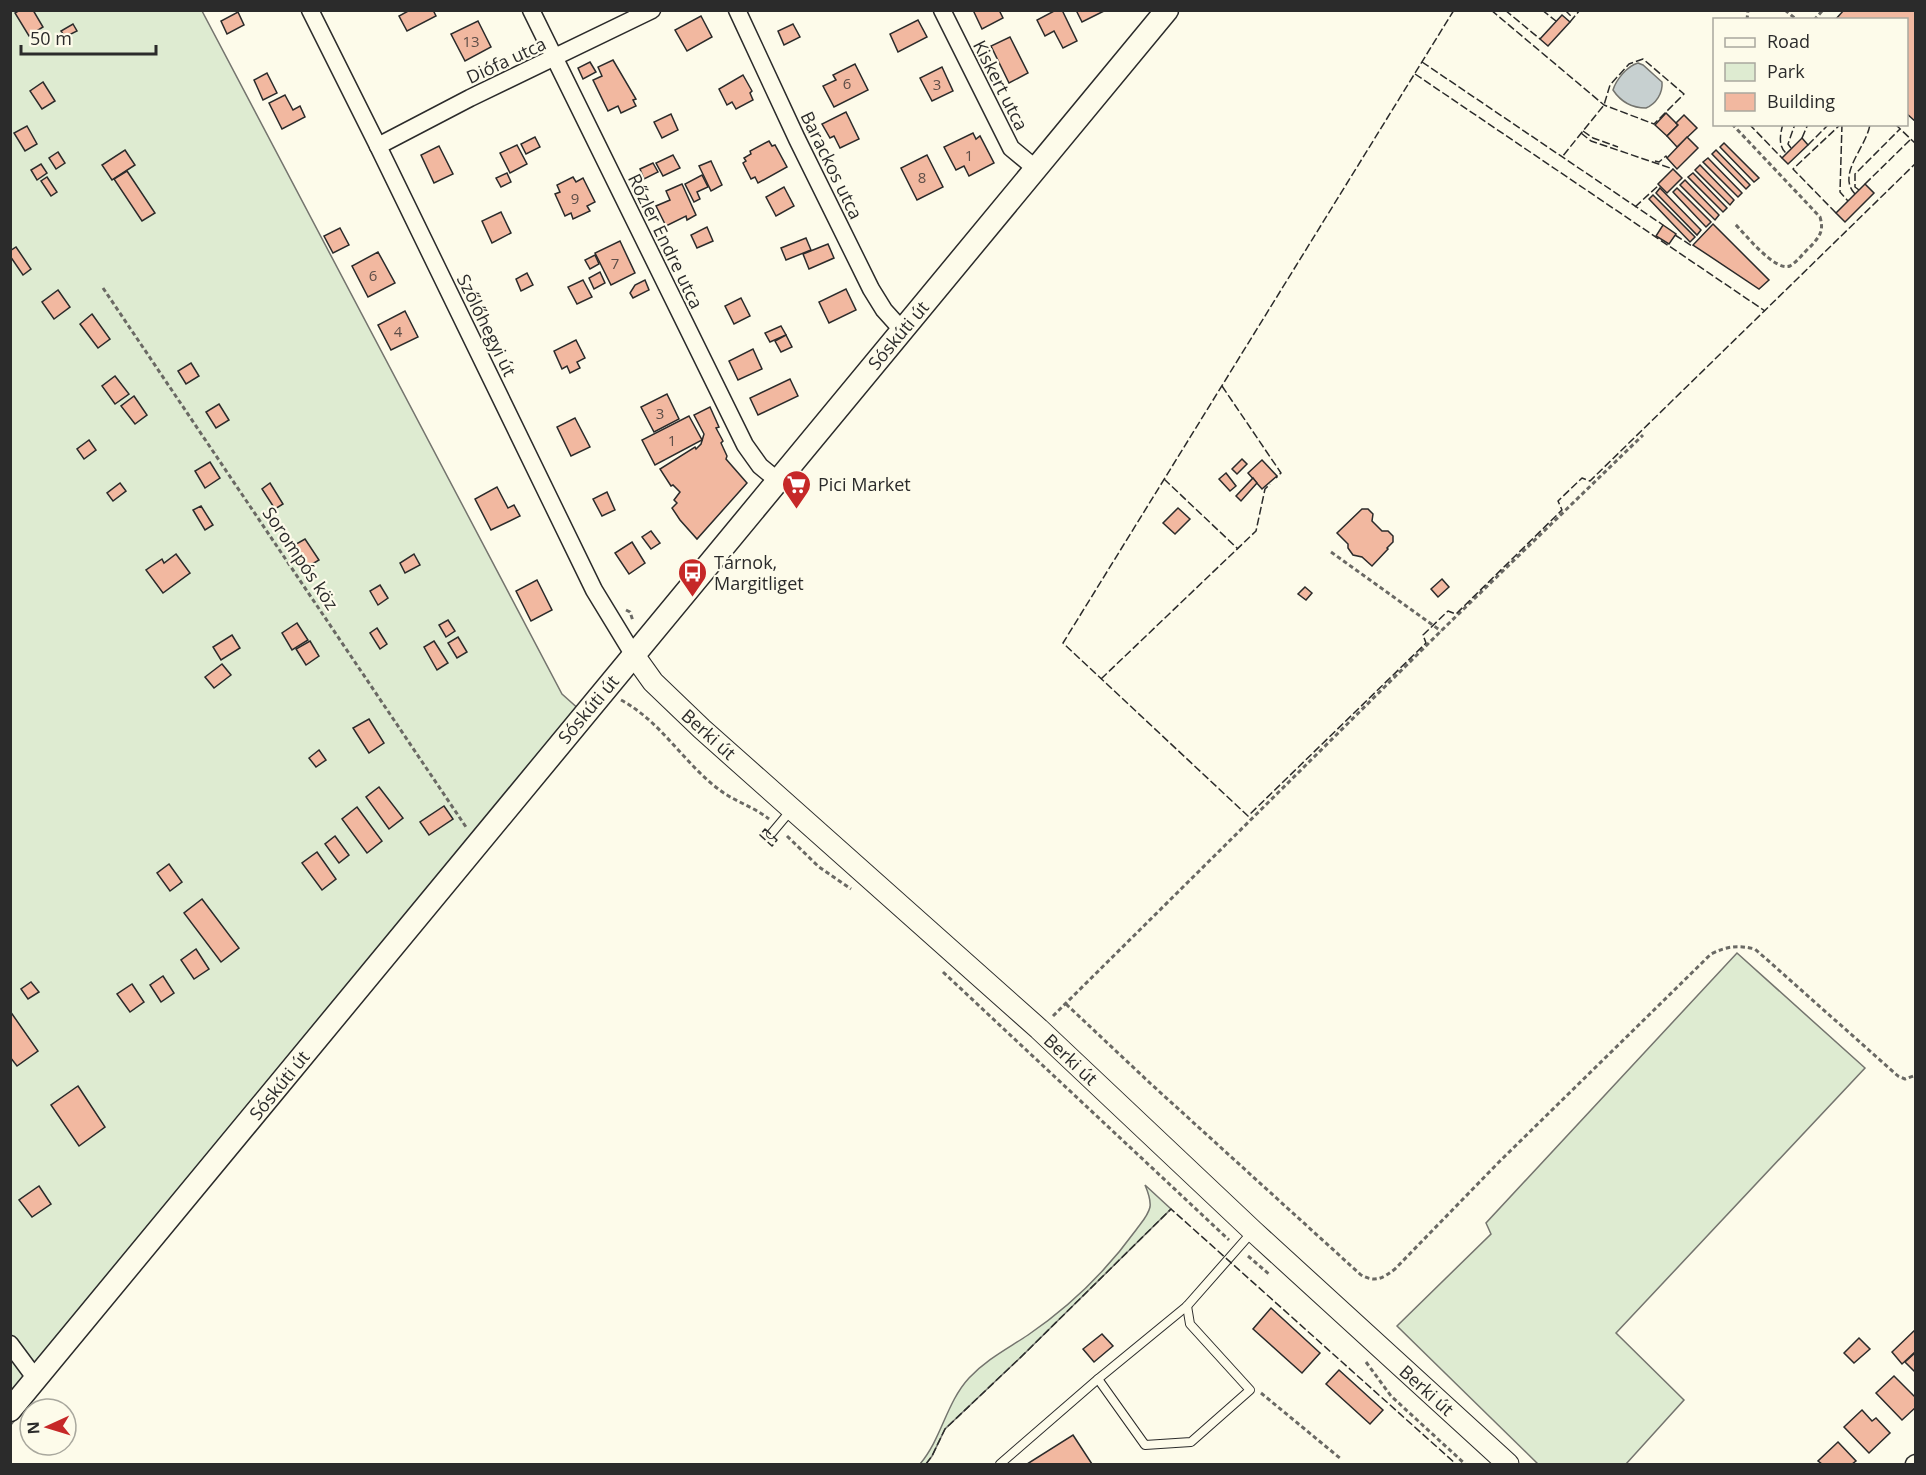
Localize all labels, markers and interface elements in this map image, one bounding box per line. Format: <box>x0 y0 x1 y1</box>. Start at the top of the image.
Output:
scale bar <box>21 18 156 56</box>
legend <box>1713 18 1908 126</box>
text: 50 m <box>30 26 72 50</box>
text: Road <box>1767 29 1810 53</box>
house number: 13 <box>462 31 480 51</box>
street label: Diófa utca <box>462 31 550 89</box>
street label: Kiskert utca <box>968 36 1034 134</box>
text: Park <box>1767 59 1805 83</box>
house number: 6 <box>843 73 851 93</box>
house number: 3 <box>933 74 941 94</box>
text: Building <box>1767 89 1835 113</box>
street label: Barackos utca <box>796 107 868 223</box>
house number: 1 <box>965 145 973 165</box>
house number: 8 <box>918 167 926 187</box>
street label: Rőzler Endre utca <box>623 170 709 312</box>
house number: 9 <box>571 188 579 208</box>
house number: 7 <box>611 253 619 273</box>
house number: 6 <box>369 265 377 285</box>
street label: Szőlőhegyi út <box>452 270 522 380</box>
street label: Sóskúti út <box>862 296 934 374</box>
house number: 4 <box>394 321 403 341</box>
house number: 3 <box>656 403 664 423</box>
house number: 1 <box>668 430 676 450</box>
supermarket icon: Pici Market <box>781 468 813 510</box>
place label: Pici Market <box>818 472 911 496</box>
street label: Sorompós köz <box>258 502 344 614</box>
place label: Tárnok, Margitliget <box>714 550 804 595</box>
bus stop icon: Tárnok, Margitliget <box>677 556 709 598</box>
street label: Sóskúti út <box>552 670 624 748</box>
street label: Berki út <box>677 703 741 765</box>
street label: Berki út <box>1039 1028 1103 1090</box>
street label: Sóskúti út <box>244 1045 314 1125</box>
street label: Berki út <box>1395 1359 1459 1421</box>
north arrow <box>18 1397 78 1457</box>
text: N <box>22 1421 44 1435</box>

